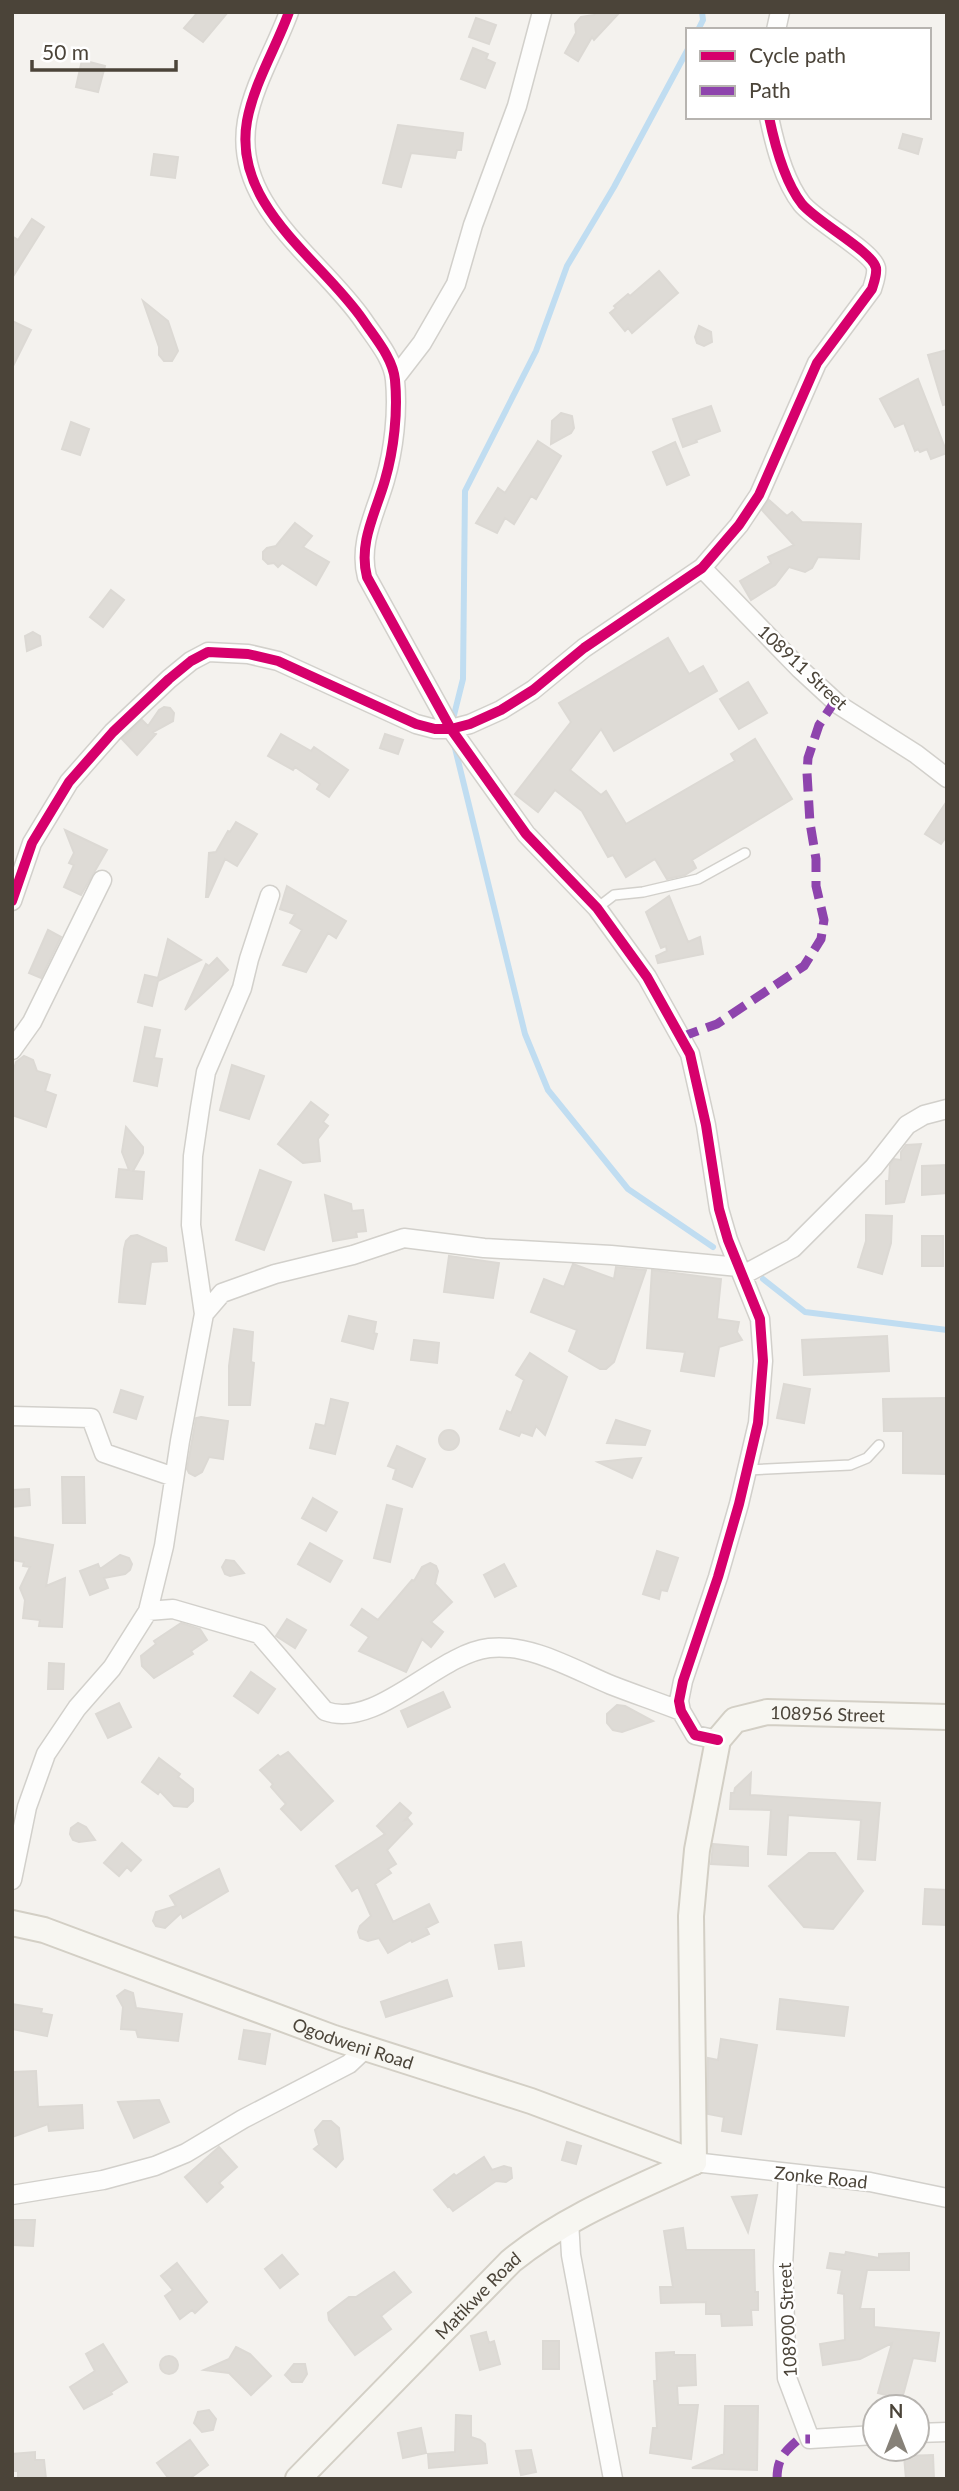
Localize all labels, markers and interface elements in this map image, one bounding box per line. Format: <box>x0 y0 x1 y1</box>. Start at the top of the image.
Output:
scale bar <box>32 28 175 72</box>
legend <box>686 28 931 119</box>
text: 50 m <box>42 39 89 64</box>
text: Cycle path <box>749 42 846 67</box>
text: Path <box>749 77 791 102</box>
street label: 108911 Street <box>754 620 853 715</box>
street label: 108956 Street <box>770 1701 886 1726</box>
street label: Ogodweni Road <box>290 2013 416 2074</box>
street label: Zonke Road <box>773 2161 869 2193</box>
street label: Matikwe Road <box>430 2247 525 2344</box>
street label: 108900 Street <box>773 2262 801 2378</box>
north arrow <box>861 2393 931 2463</box>
text: N <box>889 2399 903 2422</box>

